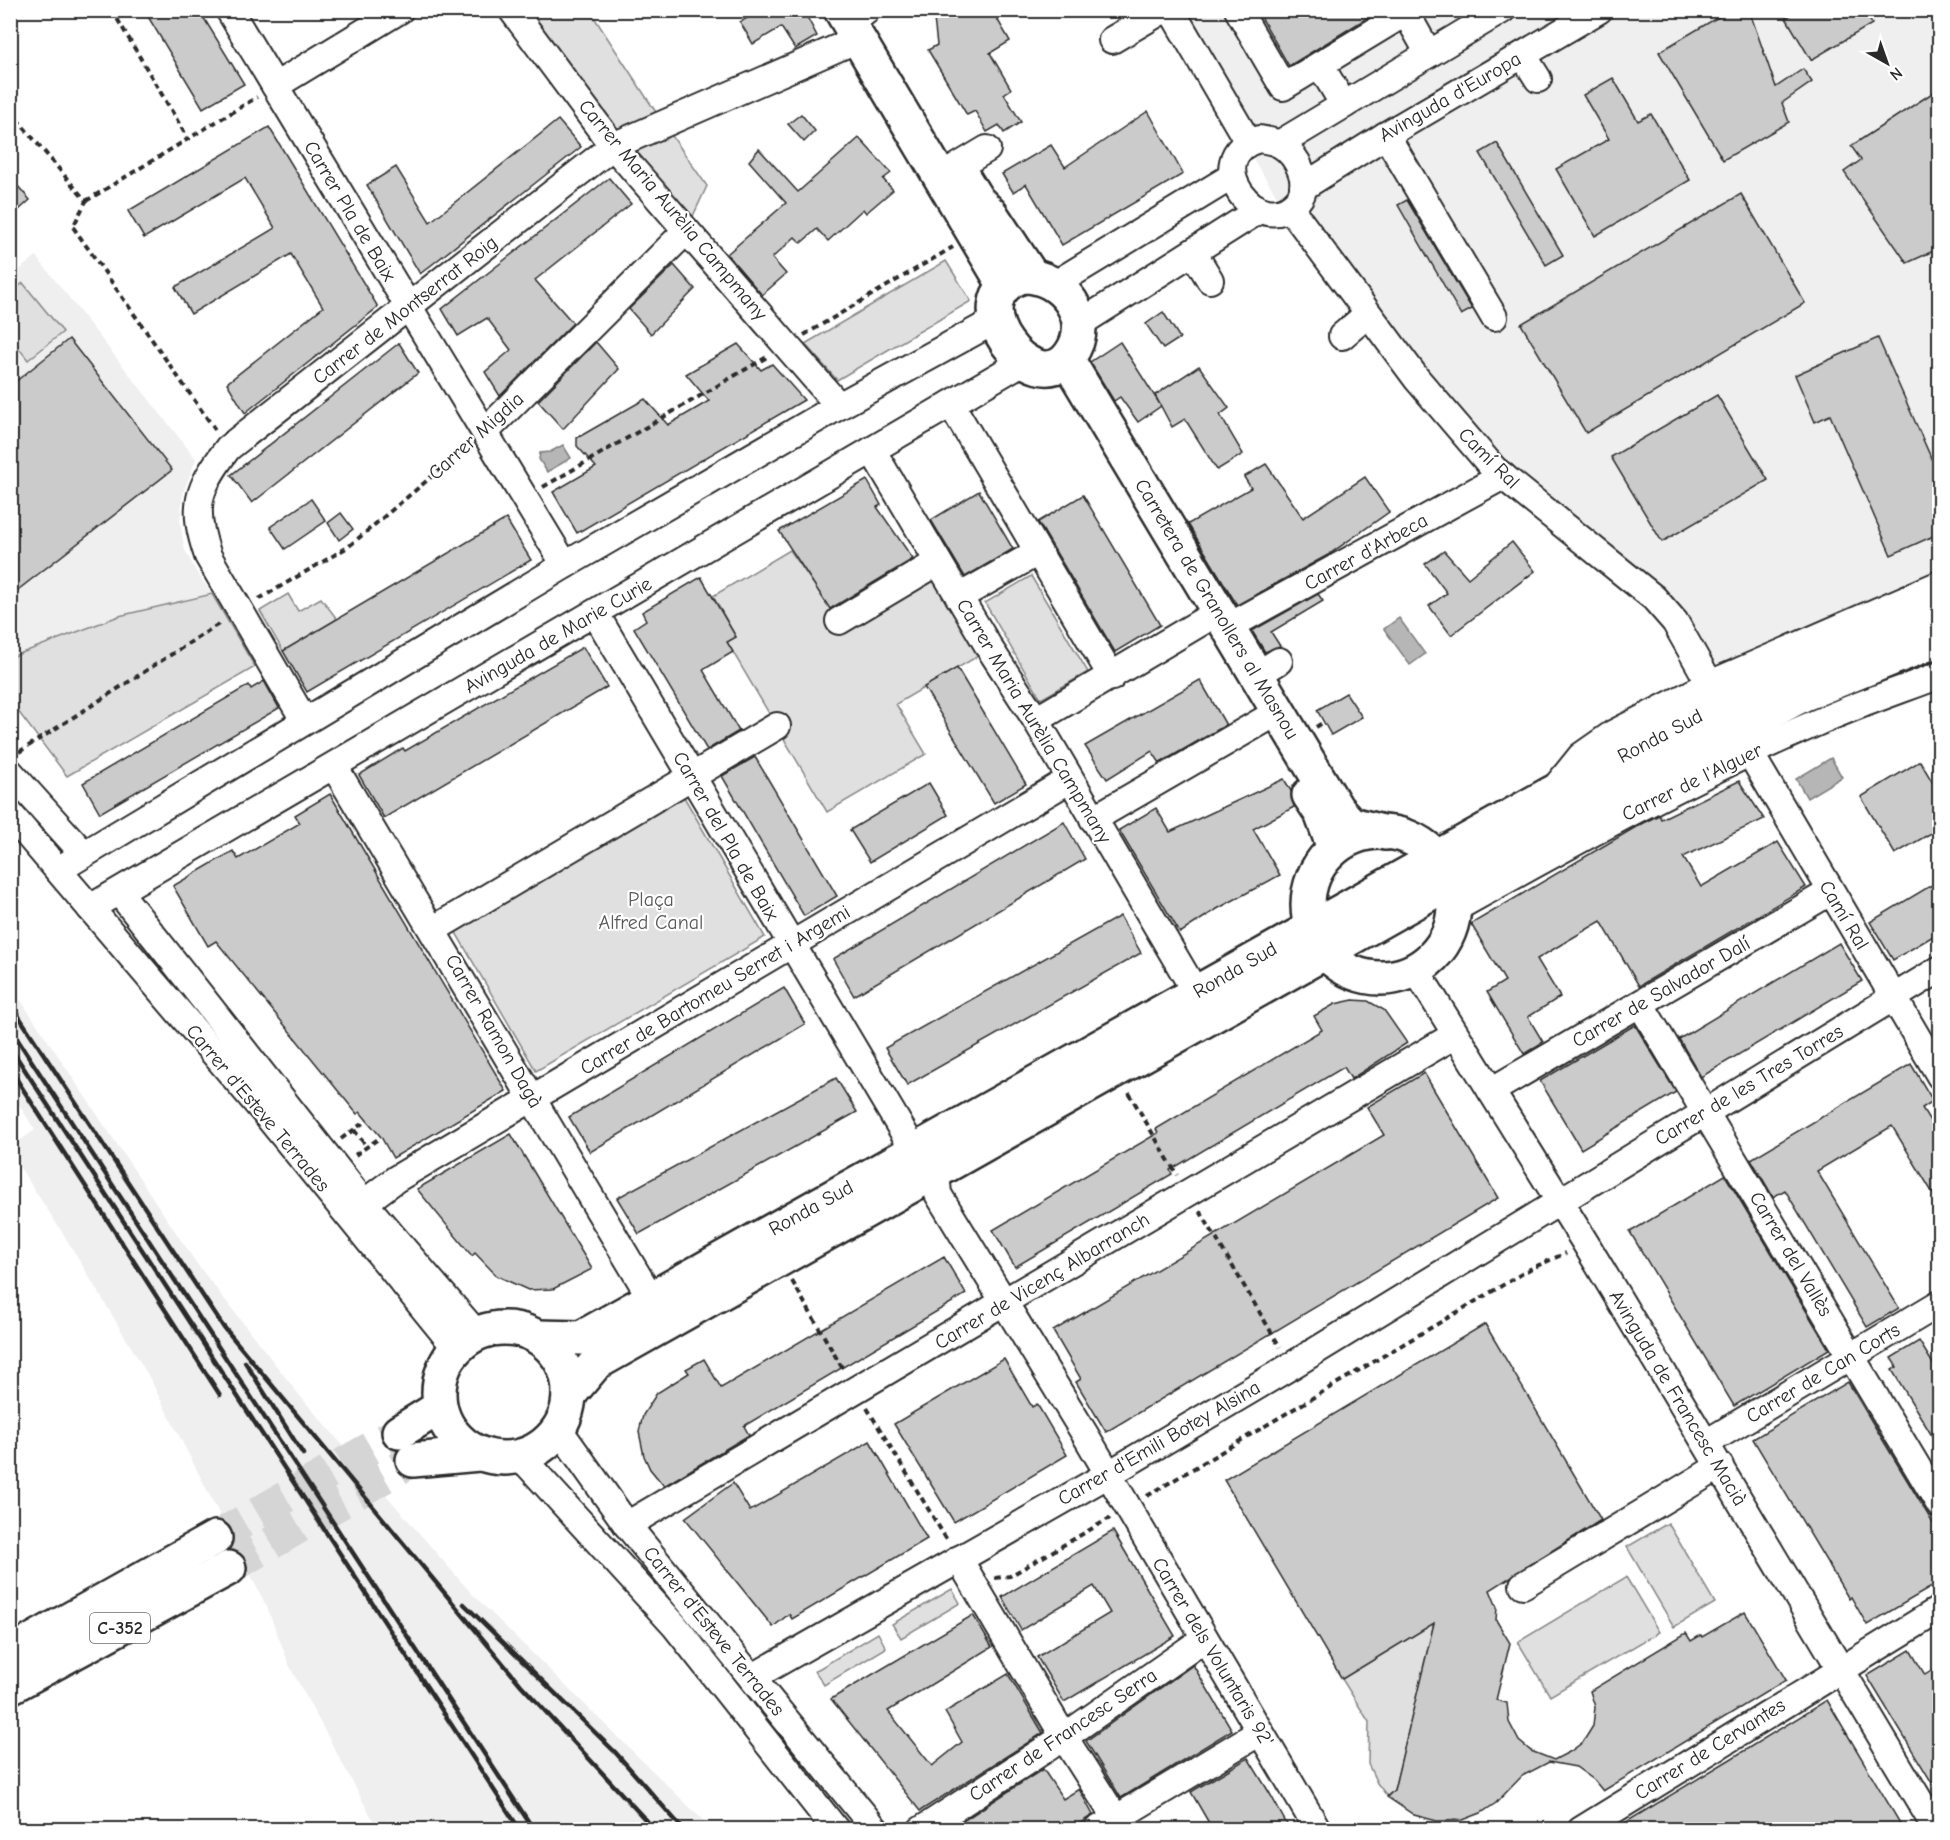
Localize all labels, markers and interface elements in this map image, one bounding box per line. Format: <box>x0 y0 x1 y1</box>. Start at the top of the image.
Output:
north arrow <box>1857 33 1917 93</box>
street label: Avinguda d'Europa <box>1375 47 1525 147</box>
text: N <box>1886 63 1906 84</box>
street label: Carrer Maria Aurèlia Campmany <box>574 95 772 325</box>
street label: Carrer Pla de Baix <box>299 137 401 286</box>
street label: Carrer de Montserrat Roig <box>308 231 502 389</box>
street label: Carrer Migdia <box>424 387 528 485</box>
street label: Camí Ral <box>1454 423 1524 493</box>
street label: Carretera de Granollers al Masnou <box>1130 475 1304 743</box>
street label: Carrer d'Arbeca <box>1300 509 1432 595</box>
street label: Avinguda de Marie Curie <box>460 572 656 698</box>
street label: Carrer Maria Aurèlia Campmany <box>952 595 1116 847</box>
street label: Ronda Sud <box>1614 704 1706 768</box>
street label: Carrer de l'Alguer <box>1618 738 1766 826</box>
street label: Carrer del Pla de Baix <box>668 748 784 925</box>
street label: Camí Ral <box>1814 876 1874 954</box>
park label: Plaça Alfred Canal <box>599 888 703 934</box>
street label: Carrer de Bartomeu Serret i Argemi <box>576 900 854 1080</box>
street label: Carrer de Salvador Dalí <box>1568 931 1754 1052</box>
street label: Ronda Sud <box>1189 937 1281 1003</box>
street label: Carrer Ramon Dagà <box>441 950 547 1112</box>
street label: Carrer d'Esteve Terrades <box>181 1020 335 1196</box>
street label: Carrer de les Tres Torres <box>1651 1020 1847 1150</box>
street label: Ronda Sud <box>765 1175 857 1241</box>
street label: Carrer del Vallès <box>1745 1187 1837 1321</box>
street label: Carrer de Vicenç Albarranch <box>930 1208 1154 1354</box>
street label: Avinguda de Francesc Macià <box>1604 1286 1752 1510</box>
street label: Carrer de Can Corts <box>1742 1318 1904 1428</box>
street label: Carrer d'Emili Botey Alsina <box>1054 1376 1264 1510</box>
street label: Carrer d'Esteve Terrades <box>639 1542 789 1720</box>
street label: Carrer dels Voluntaris 92' <box>1147 1553 1279 1751</box>
road number: C-352 <box>90 1613 150 1643</box>
street label: Carrer de Francesc Serra <box>965 1663 1161 1807</box>
street label: Carrer de Cervantes <box>1631 1693 1789 1805</box>

